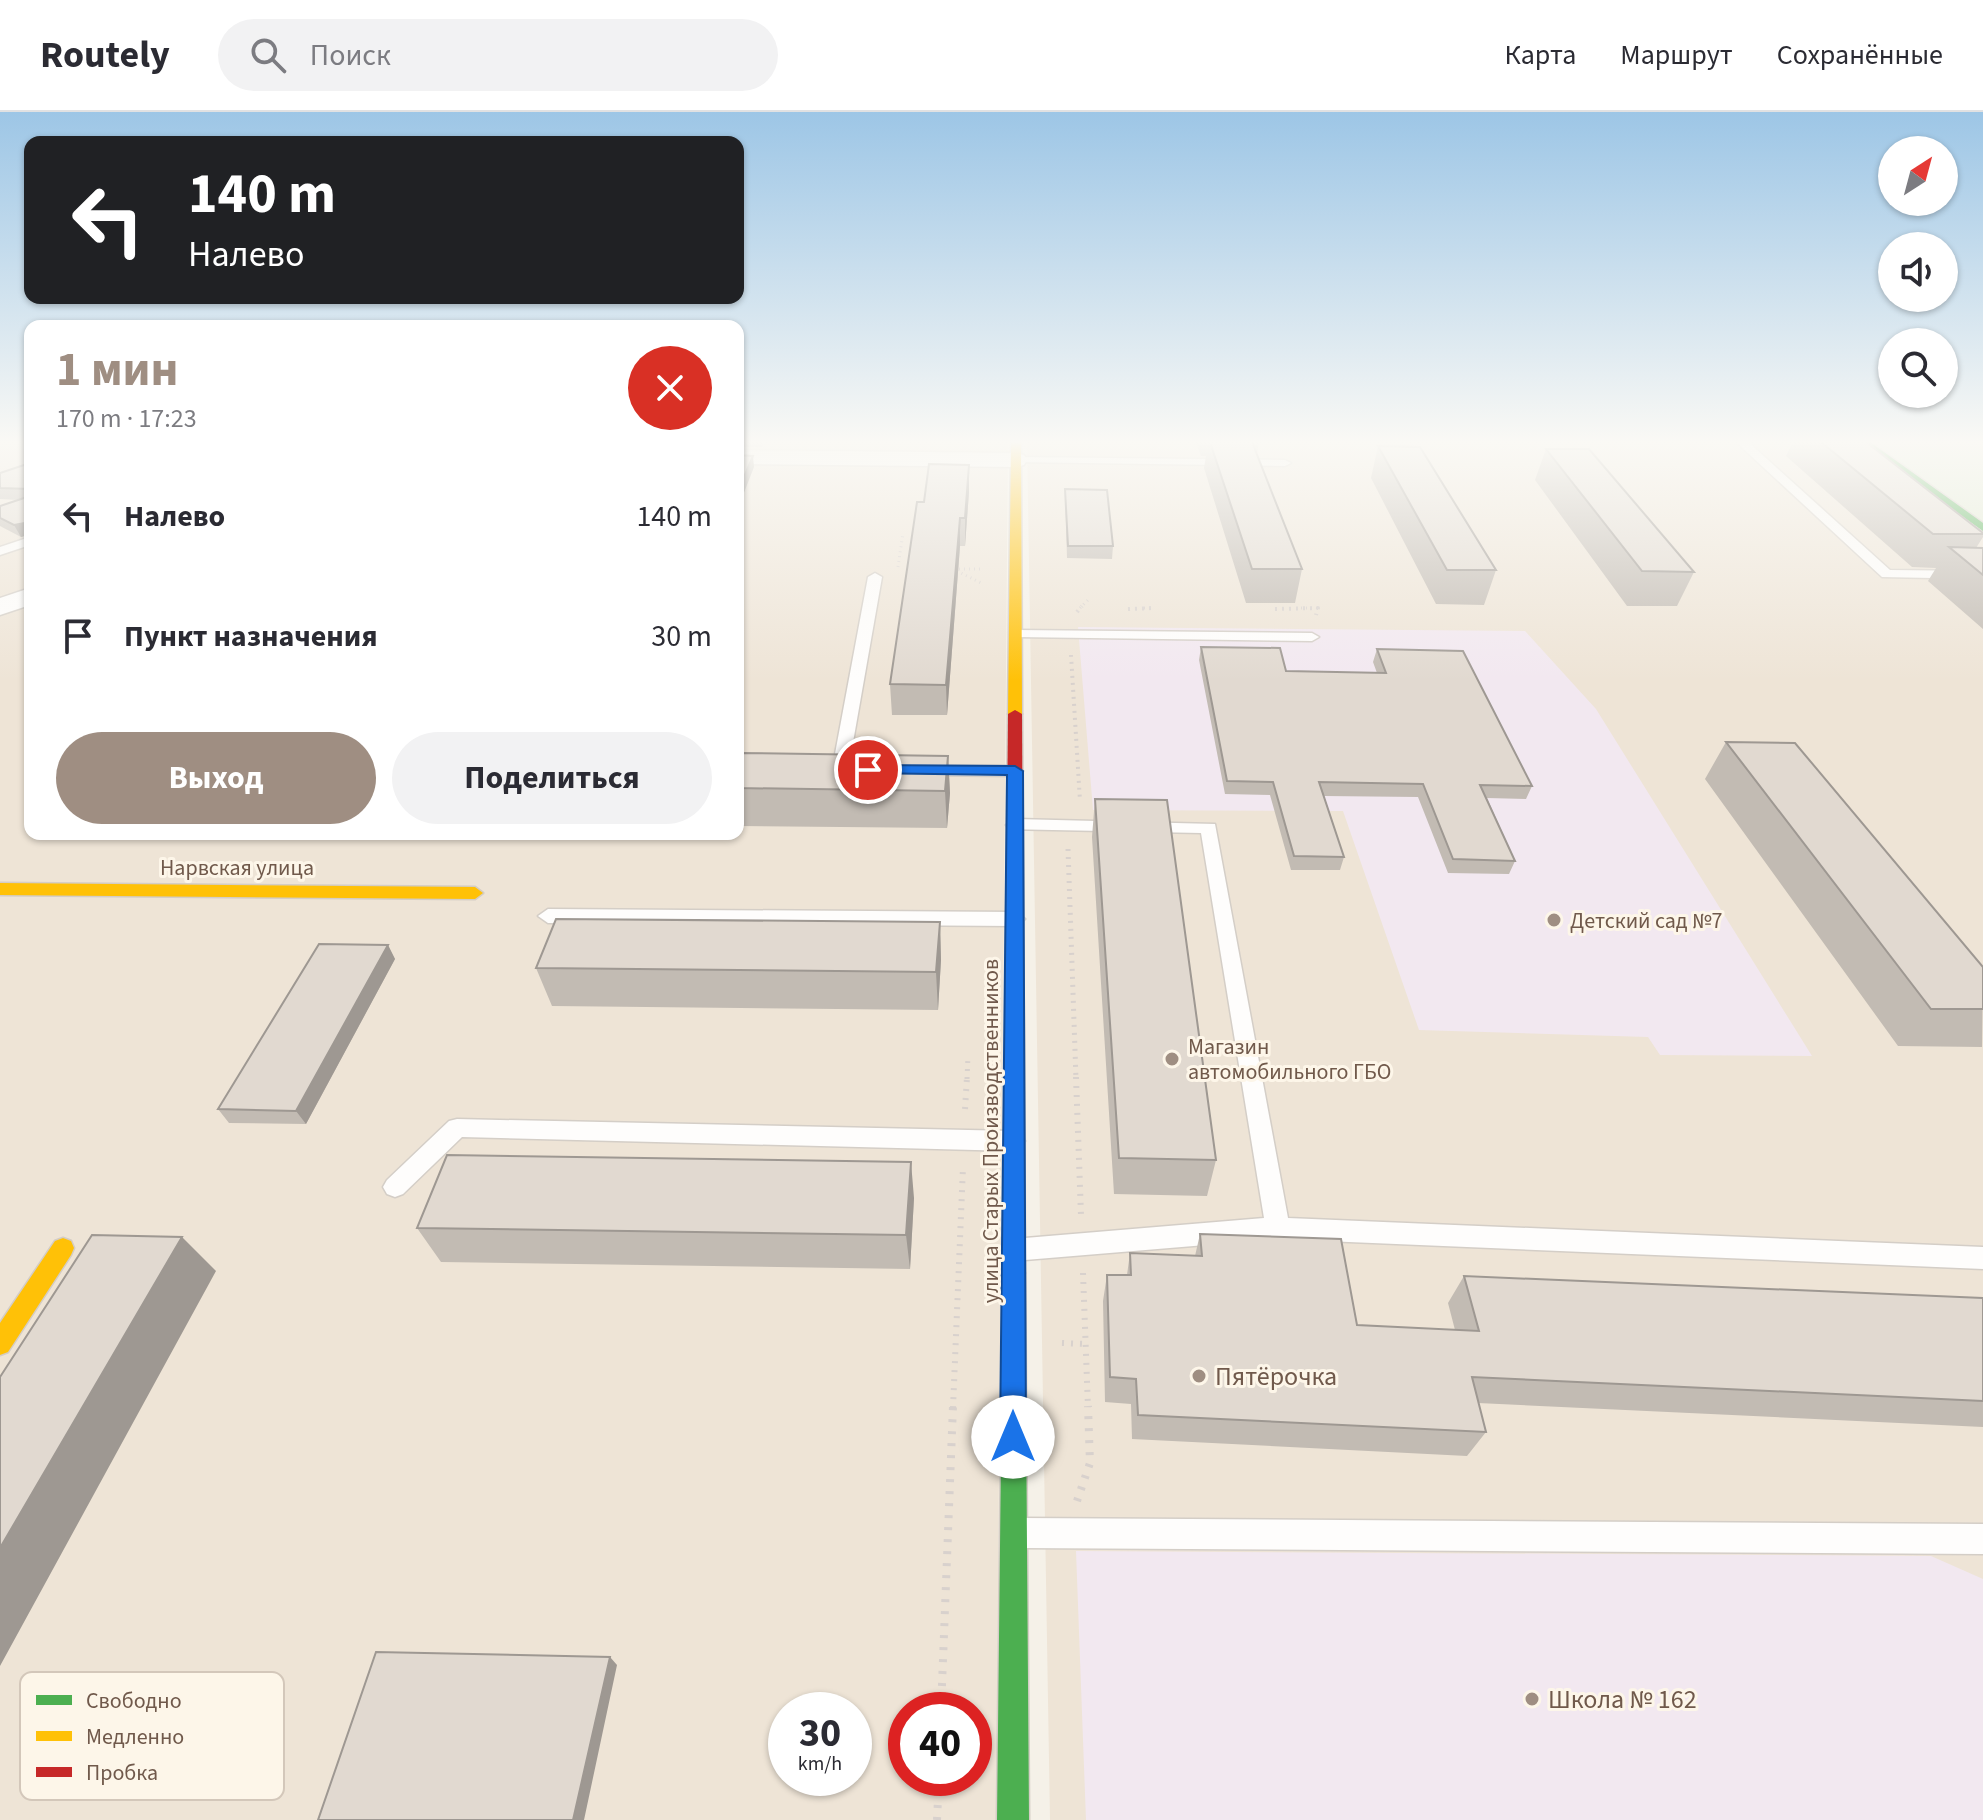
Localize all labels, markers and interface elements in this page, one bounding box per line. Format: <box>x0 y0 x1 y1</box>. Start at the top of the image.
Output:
search box <box>218 19 778 91</box>
text: Routely <box>40 28 170 82</box>
icon: search <box>246 33 290 77</box>
text: Поиск <box>310 34 391 77</box>
text: Карта <box>1505 35 1576 75</box>
text: Маршрут <box>1620 35 1733 75</box>
text: Сохранённые <box>1777 35 1943 75</box>
north arrow <box>1878 136 1958 216</box>
map controls <box>1878 136 1958 408</box>
text: 140 m <box>188 155 336 234</box>
icon: left <box>56 168 160 272</box>
text: Налево <box>188 229 304 280</box>
button: sound <box>1878 232 1958 312</box>
button: search <box>1878 328 1958 408</box>
text: 1 мин <box>56 336 179 404</box>
button: close <box>628 346 712 430</box>
text: 170 m · 17:23 <box>56 400 197 437</box>
icon: left <box>56 494 100 538</box>
text: Налево <box>124 495 225 538</box>
text: 140 m <box>636 495 712 538</box>
icon: arrive <box>56 614 100 658</box>
text: Пункт назначения <box>124 615 378 658</box>
text: 30 m <box>651 615 712 658</box>
button: Выход <box>56 732 376 824</box>
button: Поделиться <box>392 732 712 824</box>
pin <box>834 736 902 804</box>
icon: arrive <box>846 748 890 792</box>
street label: Нарвская улица <box>160 852 314 884</box>
place label: Детский сад №7 <box>1570 905 1723 937</box>
marker: Детский сад №7 <box>1545 911 1563 929</box>
street label: улица Старых Производственников <box>975 959 1007 1303</box>
place label: Магазин автомобильного ГБО <box>1188 1031 1391 1088</box>
marker: Магазин автомобильного ГБО <box>1163 1050 1181 1068</box>
place label: Пятёрочка <box>1215 1358 1337 1395</box>
marker: Пятёрочка <box>1190 1367 1208 1385</box>
position arrow <box>971 1395 1055 1479</box>
legend <box>20 1672 284 1800</box>
place label: Школа № 162 <box>1548 1681 1697 1718</box>
text: Свободно <box>86 1685 182 1717</box>
marker: Школа № 162 <box>1523 1690 1541 1708</box>
speed limit sign: 40 <box>888 1692 992 1796</box>
text: 30 <box>799 1705 841 1762</box>
text: Медленно <box>86 1721 184 1753</box>
text: km/h <box>798 1750 842 1778</box>
text: Пробка <box>86 1757 158 1789</box>

